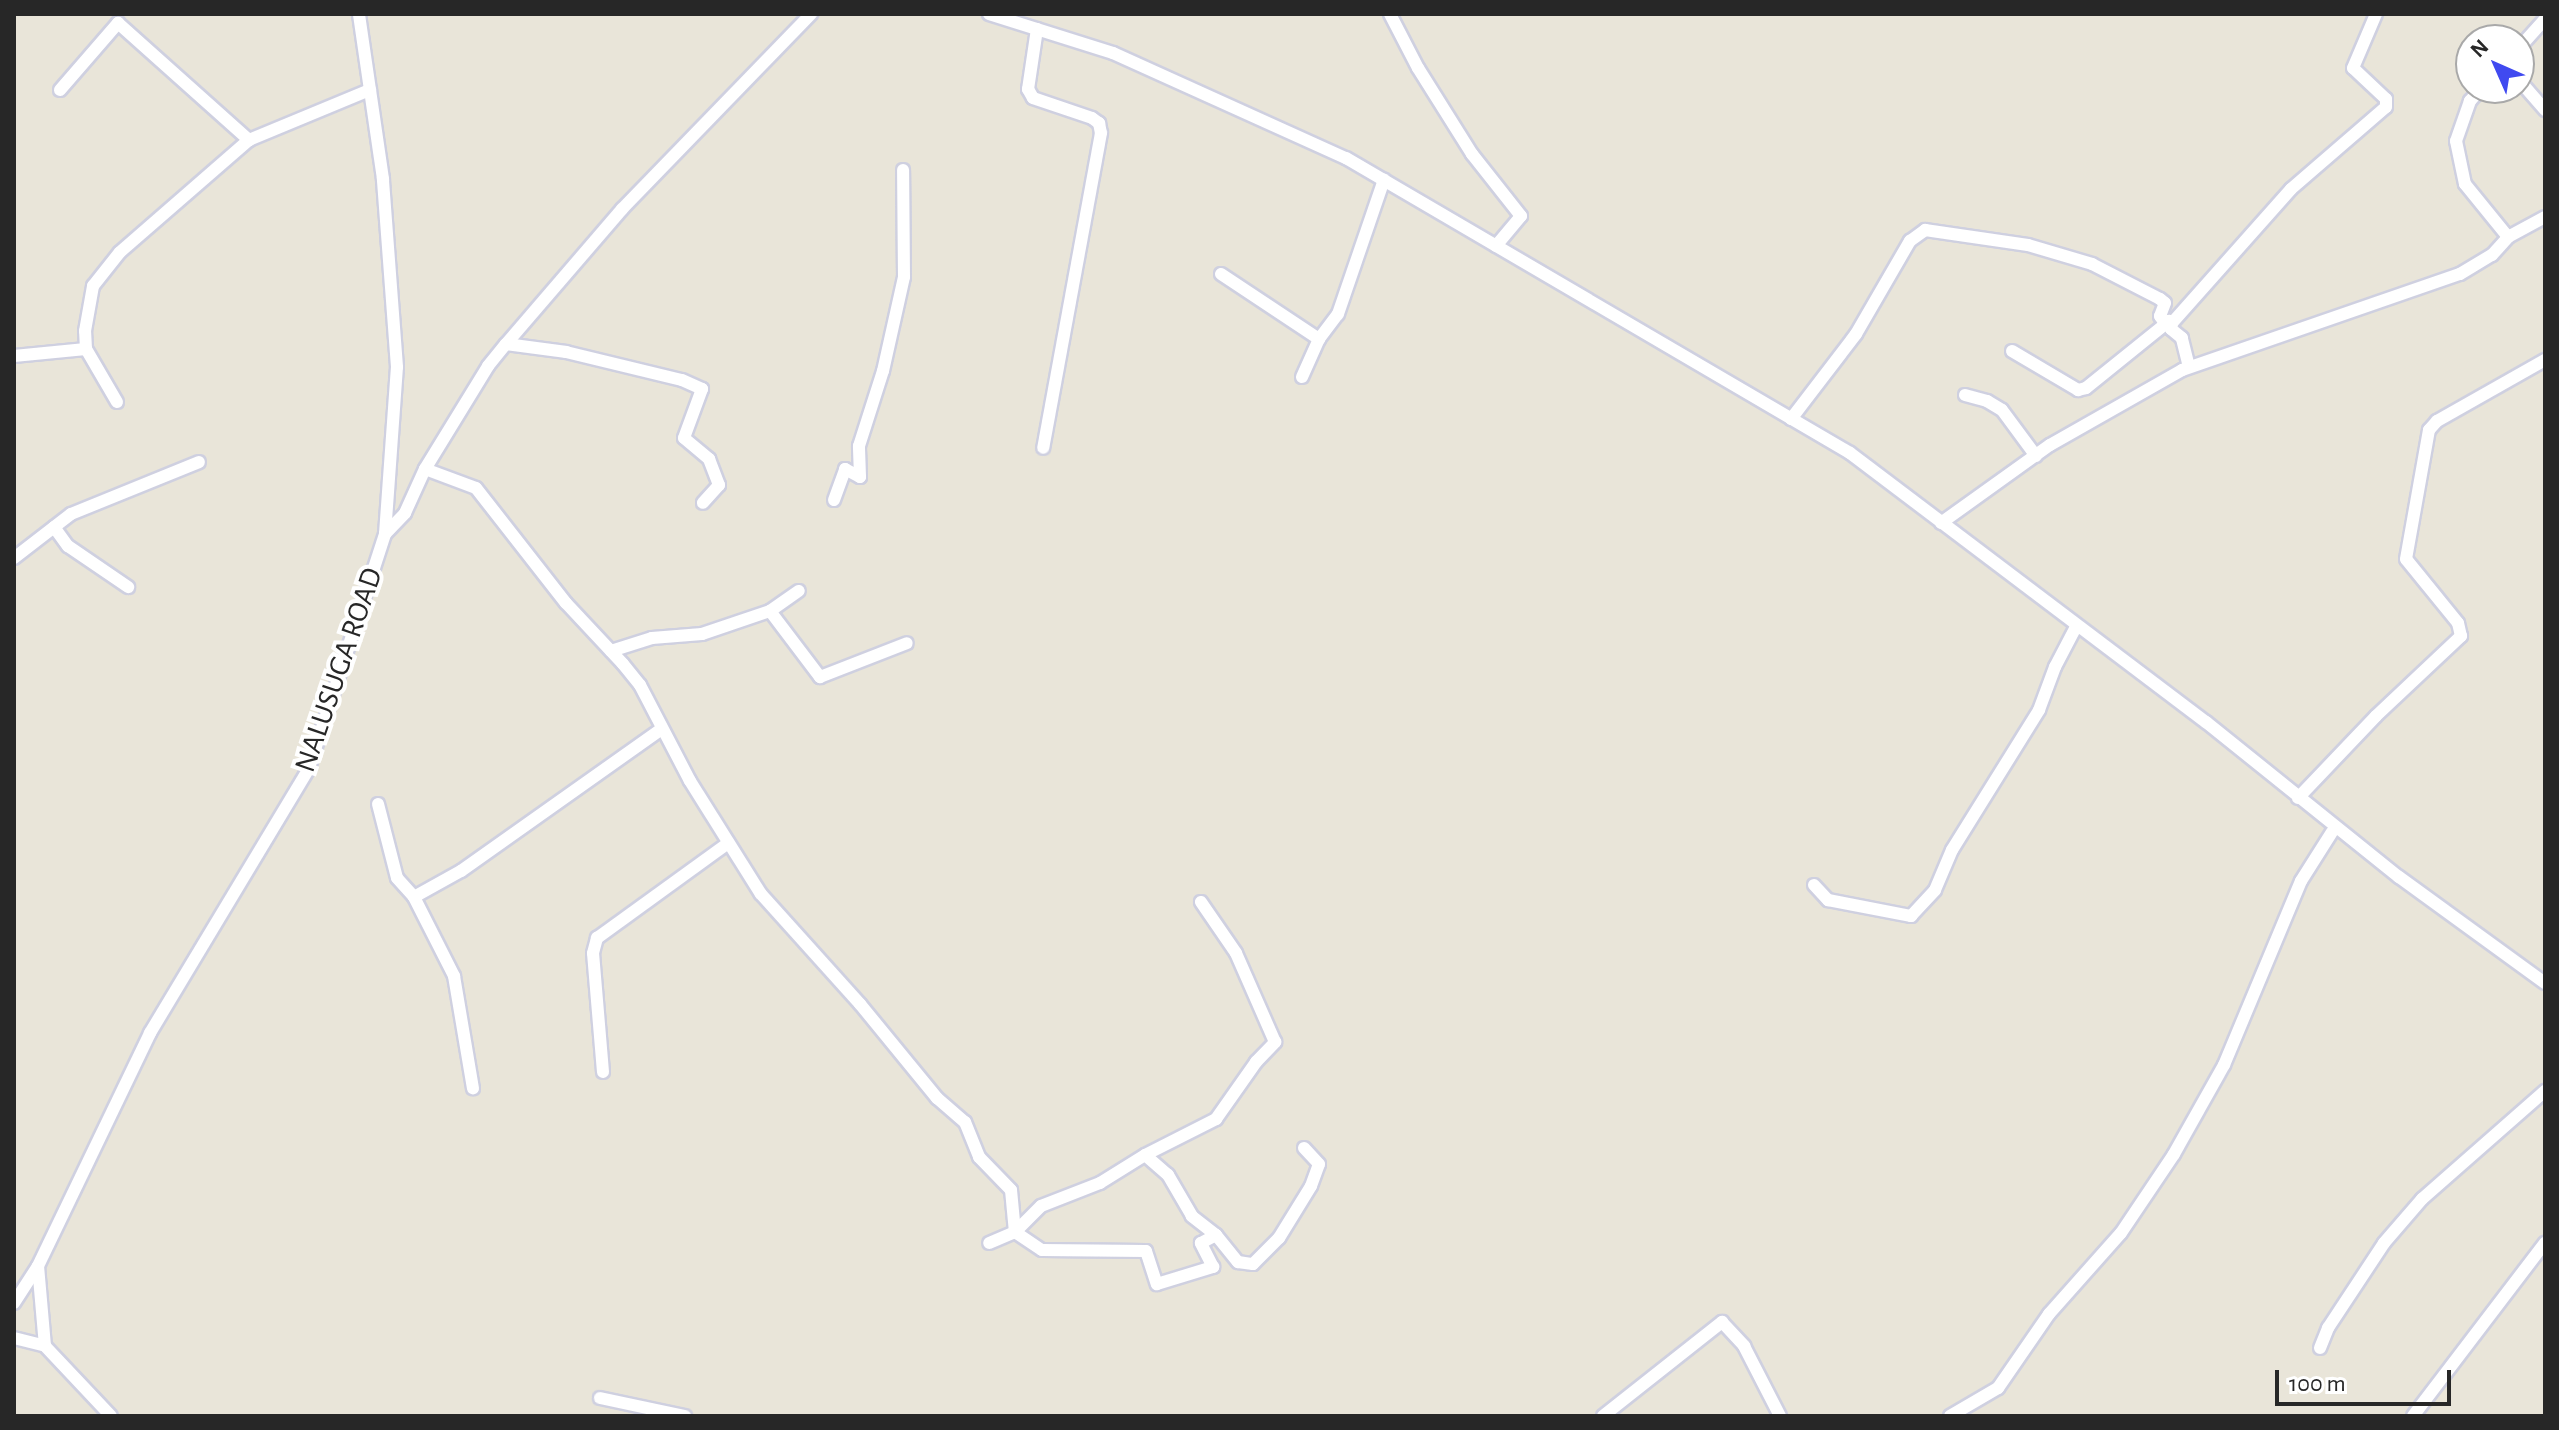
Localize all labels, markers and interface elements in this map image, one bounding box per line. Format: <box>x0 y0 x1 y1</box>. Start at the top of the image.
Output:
north arrow <box>2455 24 2535 104</box>
text: N <box>2466 35 2493 62</box>
street label: NALUSUGA ROAD <box>287 563 391 777</box>
scale bar <box>2279 1354 2455 1404</box>
text: 100 m <box>2289 1372 2346 1396</box>

